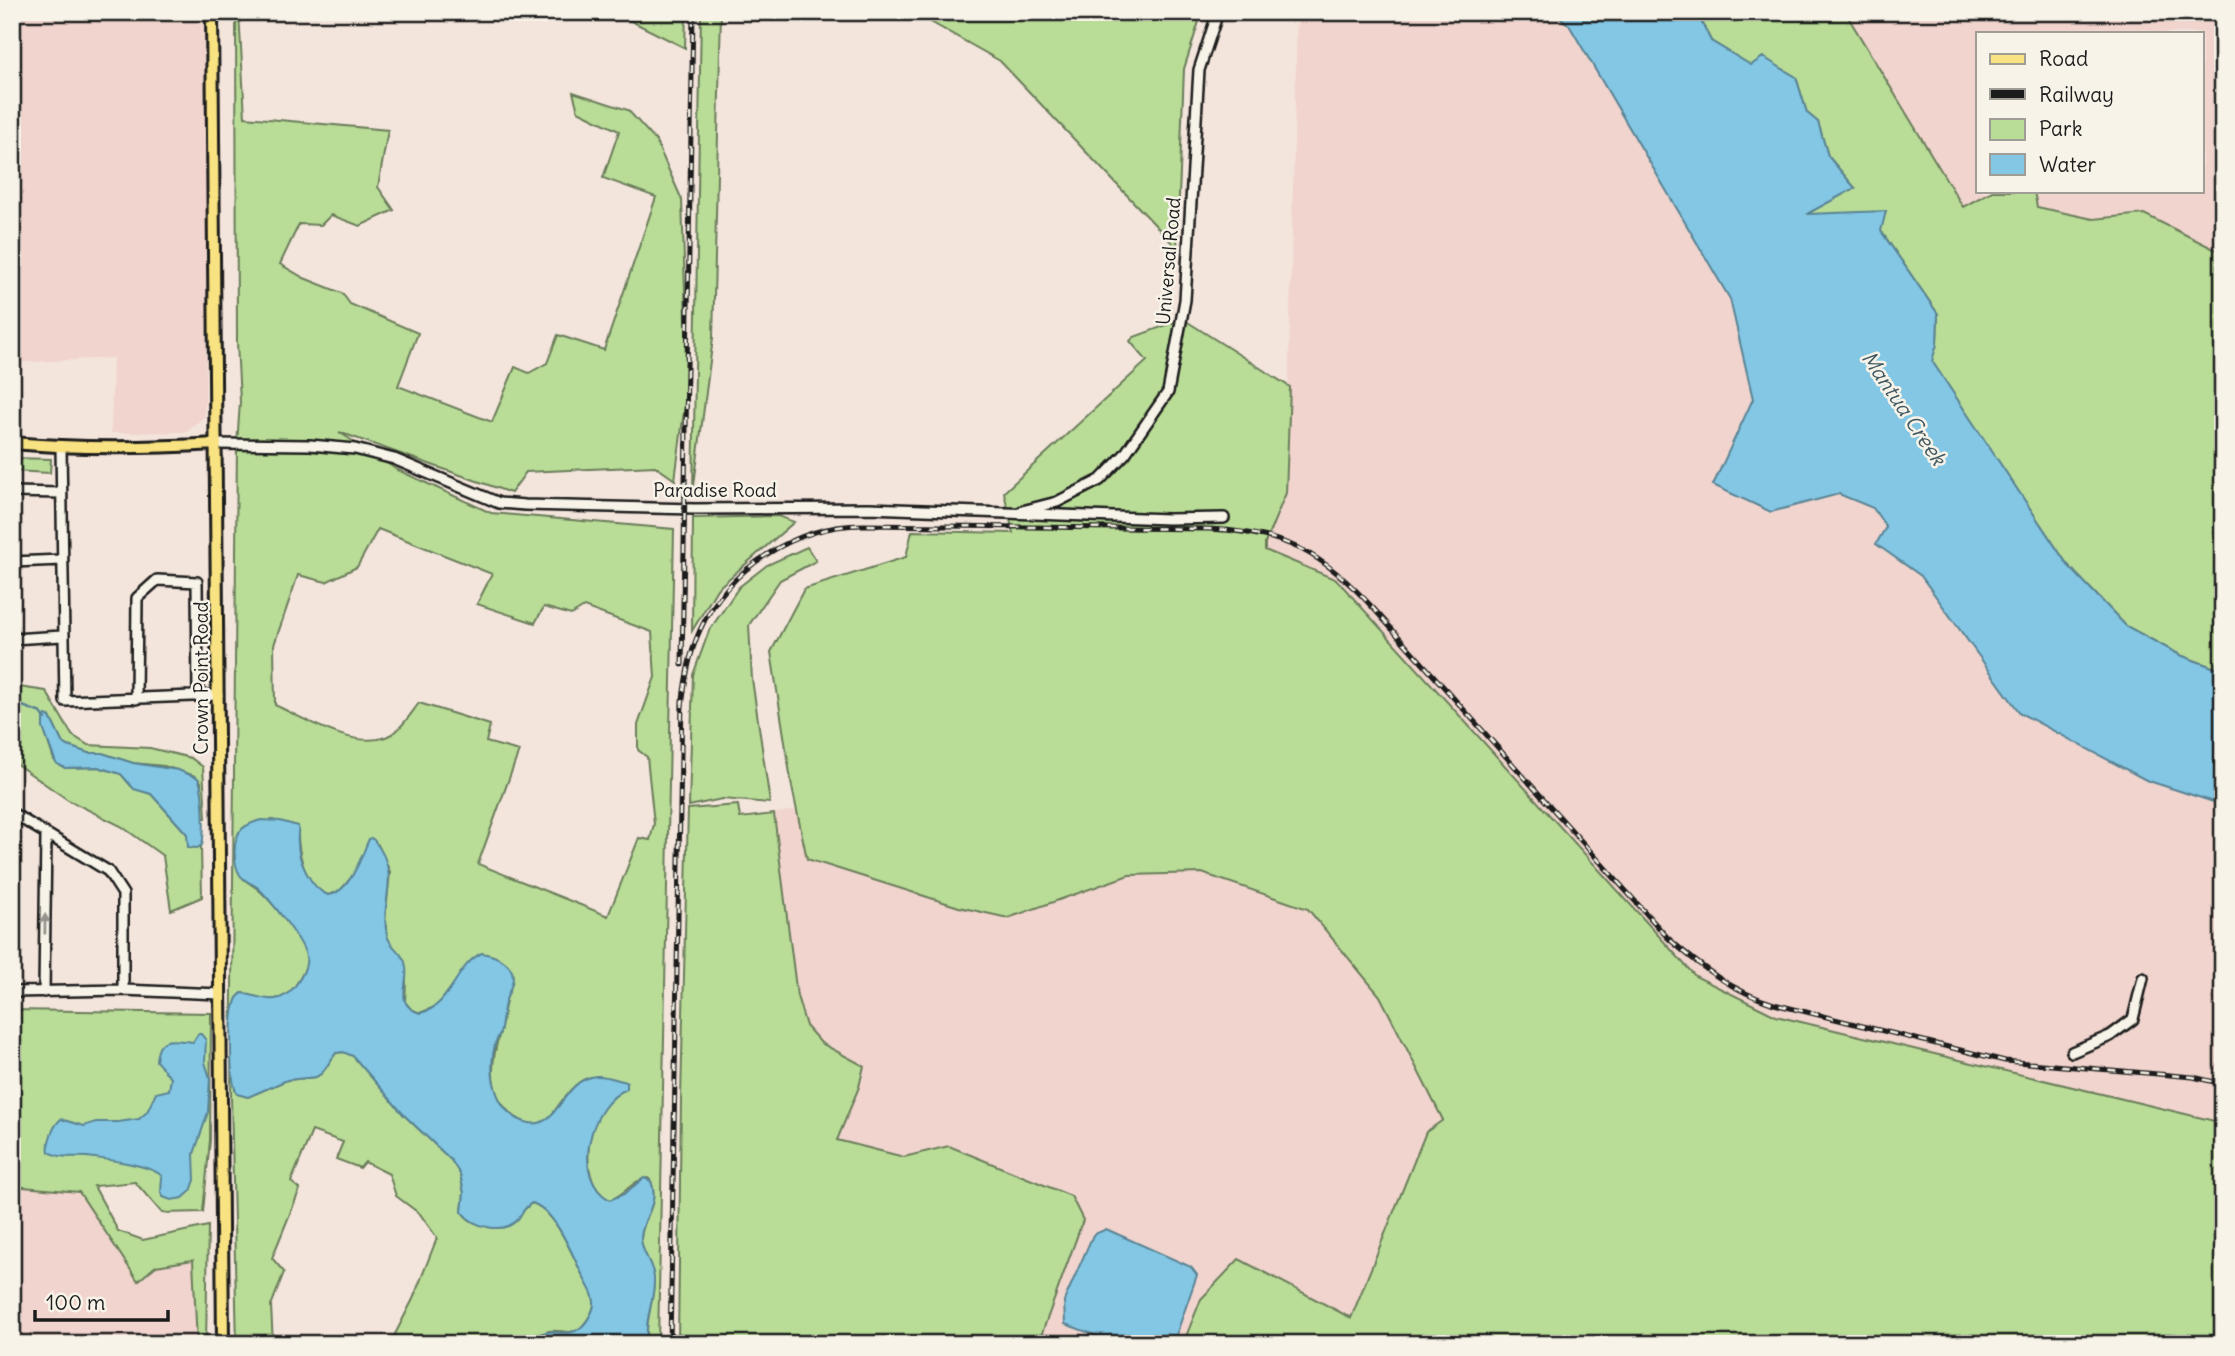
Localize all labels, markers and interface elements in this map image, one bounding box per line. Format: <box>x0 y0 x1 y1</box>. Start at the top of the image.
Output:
legend <box>1976 32 2204 192</box>
text: Road <box>2039 45 2088 72</box>
text: Railway <box>2039 81 2114 108</box>
text: Park <box>2039 115 2082 142</box>
text: Water <box>2039 151 2097 178</box>
street label: Universal Road <box>1150 196 1186 326</box>
water label: Mantua Creek <box>1856 346 1953 471</box>
street label: Paradise Road <box>653 478 777 502</box>
street label: Crown Point Road <box>189 601 213 755</box>
one-way arrow <box>39 913 51 935</box>
scale bar <box>35 1279 168 1323</box>
text: 100 m <box>46 1289 105 1316</box>

